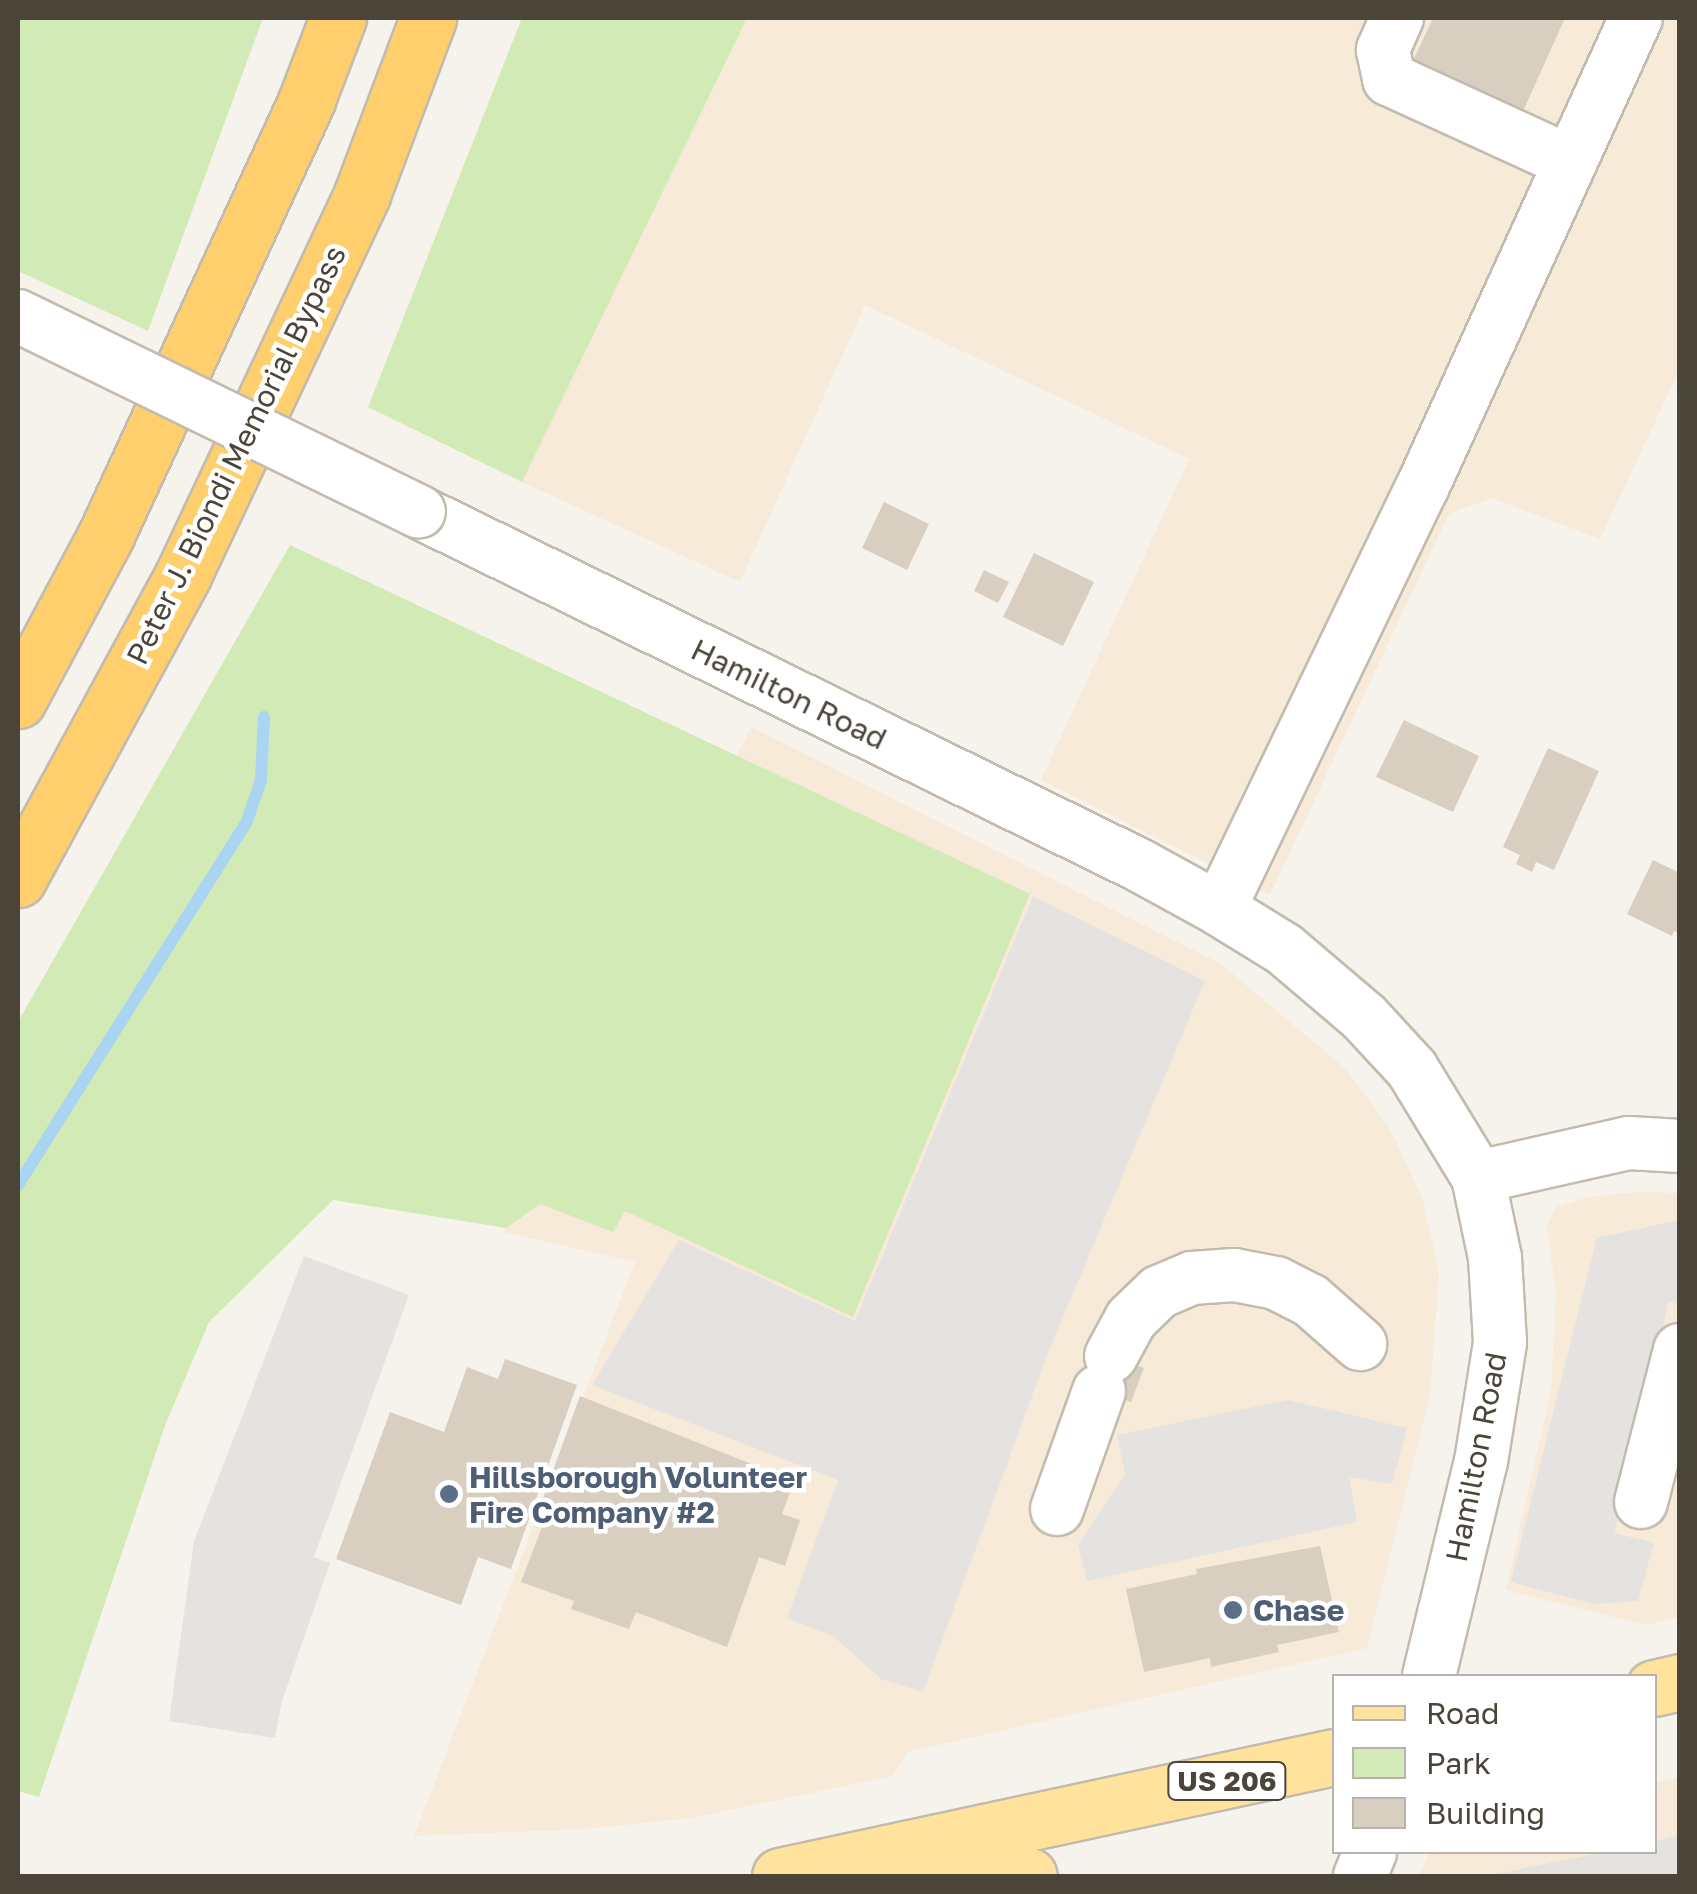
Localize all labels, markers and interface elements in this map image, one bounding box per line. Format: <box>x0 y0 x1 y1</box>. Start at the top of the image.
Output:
street label: Peter J. Biondi Memorial Bypass <box>119 240 353 670</box>
street label: Hamilton Road <box>685 631 893 757</box>
street label: Hamilton Road <box>1438 1349 1514 1565</box>
place label: Hillsborough Volunteer Fire Company #2 <box>469 1459 807 1530</box>
marker: Hillsborough Volunteer Fire Company #2 <box>438 1483 460 1505</box>
place label: Chase <box>1253 1592 1344 1628</box>
marker: Chase <box>1222 1599 1244 1621</box>
legend <box>1332 1674 1657 1854</box>
text: Road <box>1426 1695 1500 1731</box>
text: Park <box>1426 1745 1491 1781</box>
road number: US 206 <box>1167 1758 1287 1804</box>
text: Building <box>1426 1795 1545 1831</box>

